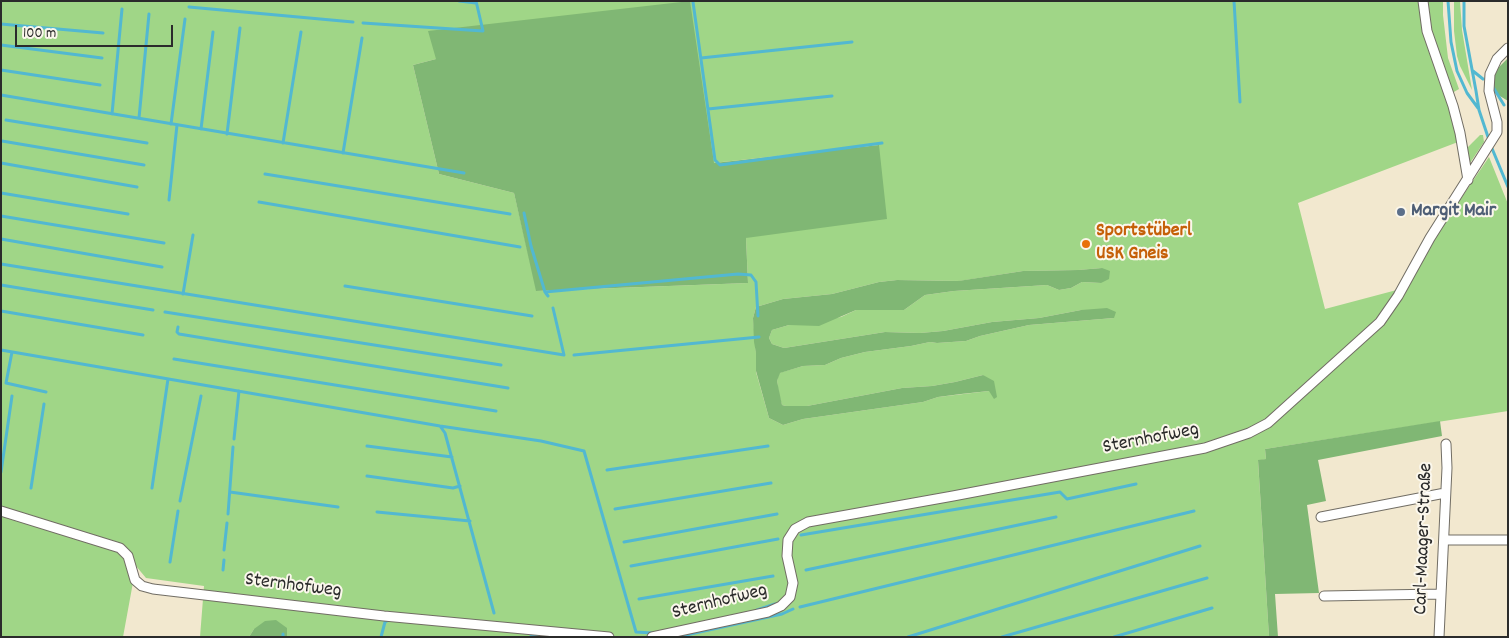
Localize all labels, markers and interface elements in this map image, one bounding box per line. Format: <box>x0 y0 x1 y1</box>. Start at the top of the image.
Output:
scale bar <box>18 15 175 47</box>
text: 100 m <box>23 23 56 45</box>
place label: Margit Mair <box>1411 200 1496 224</box>
marker: Margit Mair <box>1395 206 1407 218</box>
place label: Sportstüberl USK Gneis <box>1096 220 1192 267</box>
marker: Sportstüberl USK Gneis <box>1080 238 1092 250</box>
street label: Sternhofweg <box>1101 419 1201 461</box>
street label: Carl-Maager-Straße <box>1410 463 1440 615</box>
street label: Sternhofweg <box>243 569 343 605</box>
street label: Sternhofweg <box>670 580 770 626</box>

